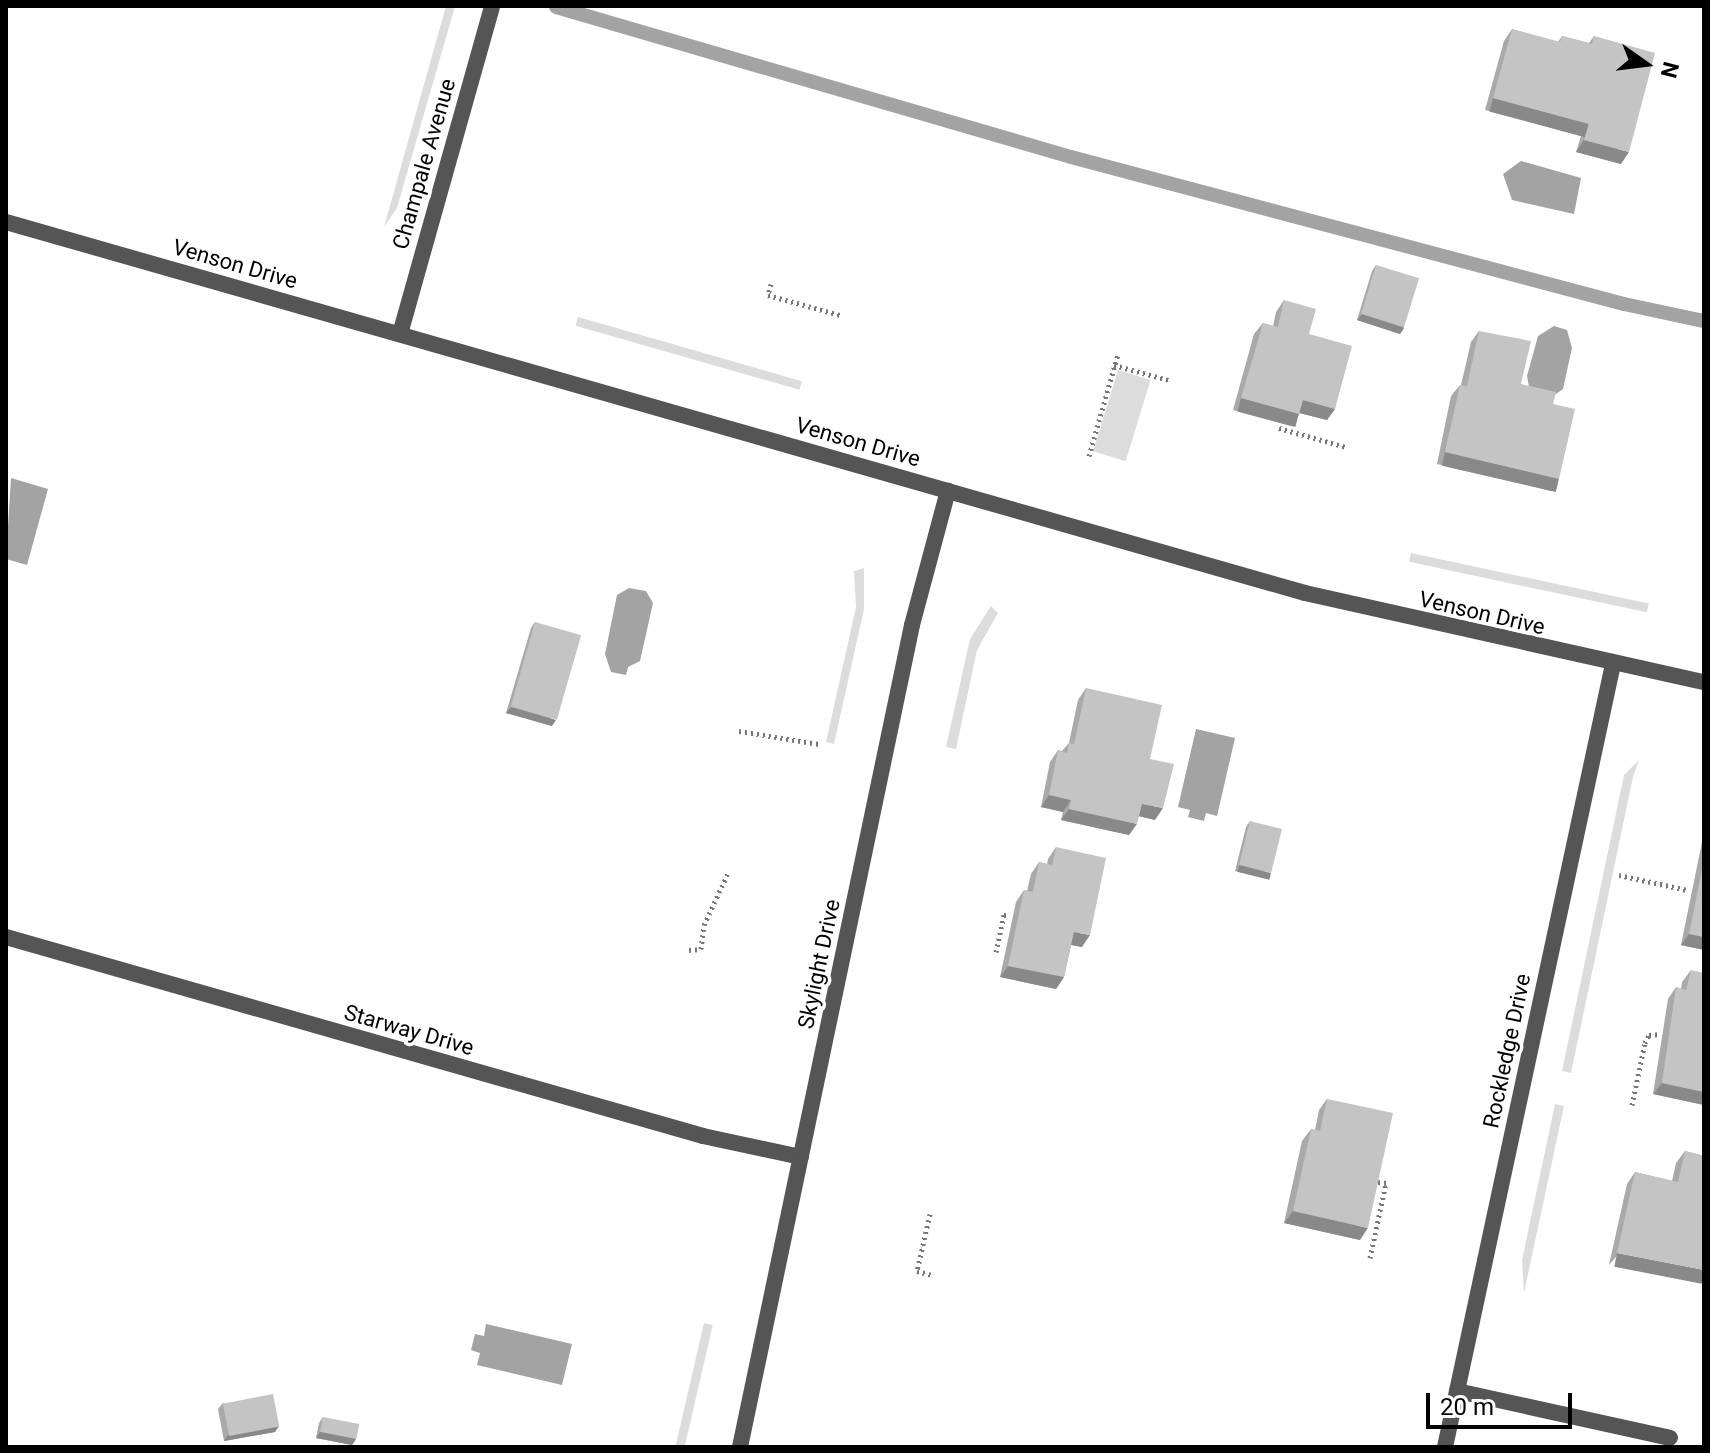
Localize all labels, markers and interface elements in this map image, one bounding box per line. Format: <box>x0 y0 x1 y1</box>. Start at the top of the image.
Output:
north arrow <box>1606 24 1686 104</box>
text: N <box>1656 59 1684 80</box>
street label: Champale Avenue <box>387 76 461 252</box>
street label: Venson Drive <box>170 234 300 294</box>
street label: Venson Drive <box>793 412 923 472</box>
street label: Venson Drive <box>1417 586 1547 640</box>
street label: Skylight Drive <box>792 897 846 1031</box>
street label: Rockledge Drive <box>1478 971 1536 1131</box>
street label: Starway Drive <box>341 999 477 1061</box>
scale bar <box>1430 1377 1576 1427</box>
text: 20 m <box>1440 1393 1494 1421</box>

